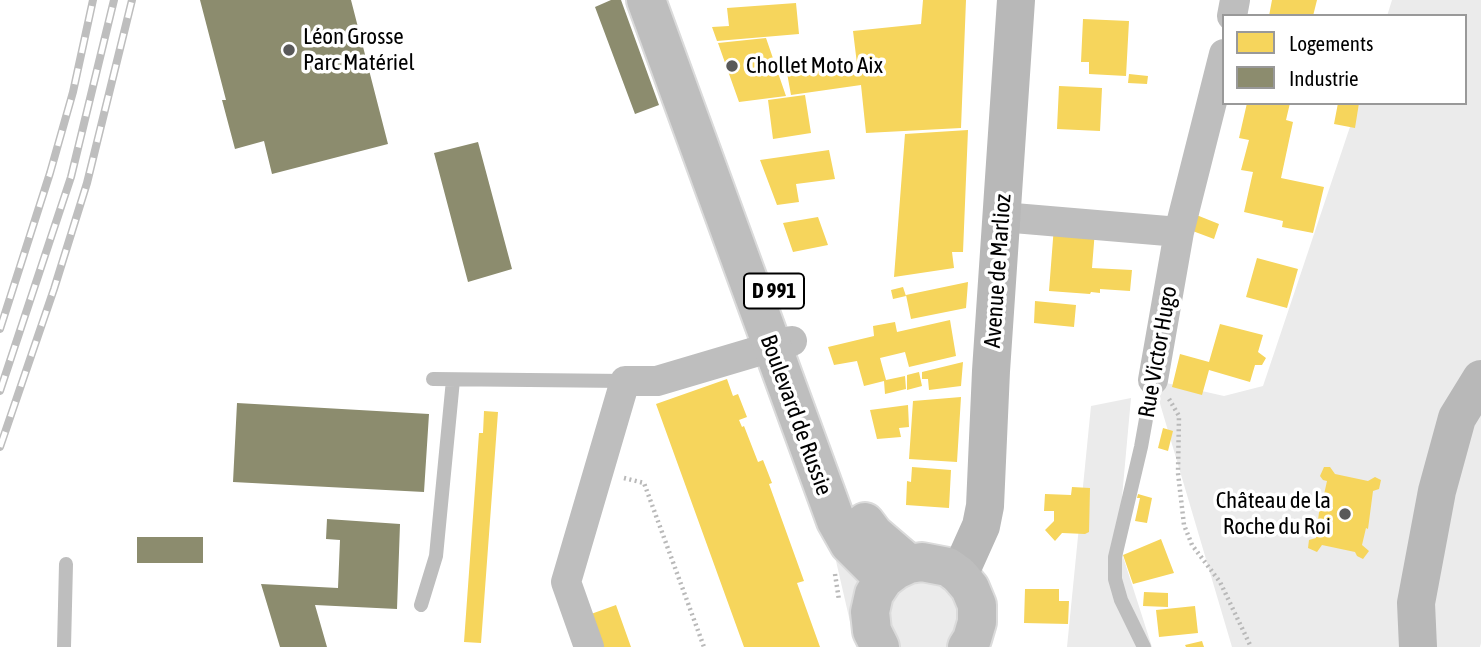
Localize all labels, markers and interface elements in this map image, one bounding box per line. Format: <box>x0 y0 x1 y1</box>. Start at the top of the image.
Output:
legend <box>1222 14 1467 105</box>
place label: Léon Grosse Parc Matériel <box>303 23 415 77</box>
text: Logements <box>1289 31 1373 55</box>
marker: Léon Grosse Parc Matériel <box>281 42 297 58</box>
place label: Chollet Moto Aix <box>746 52 883 80</box>
marker: Chollet Moto Aix <box>724 58 740 74</box>
text: Industrie <box>1289 66 1359 90</box>
street label: Avenue de Marlioz <box>979 193 1017 349</box>
road number: D 991 <box>744 274 804 308</box>
street label: Rue Victor Hugo <box>1133 284 1183 420</box>
street label: Boulevard de Russie <box>754 331 838 499</box>
place label: Château de la Roche du Roi <box>1216 487 1331 541</box>
marker: Château de la Roche du Roi <box>1337 506 1353 522</box>

